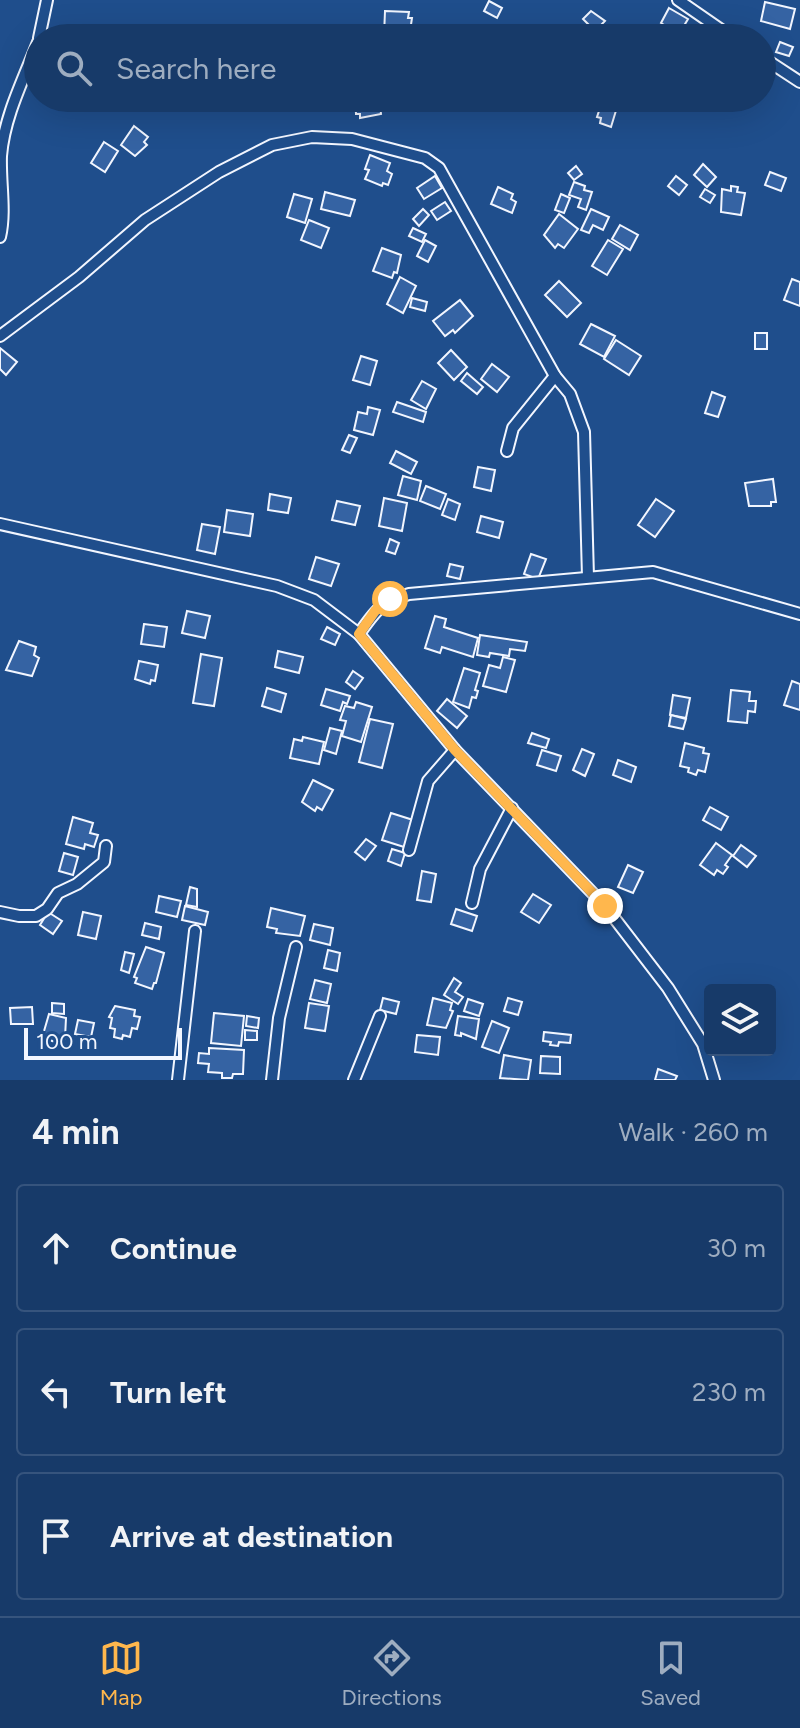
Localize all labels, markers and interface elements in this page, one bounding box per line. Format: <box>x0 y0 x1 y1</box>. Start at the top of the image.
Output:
search box <box>24 24 776 112</box>
icon: search <box>52 46 96 90</box>
text: Search here <box>116 50 276 87</box>
route start <box>372 581 408 617</box>
route end <box>587 888 623 924</box>
map controls <box>704 984 776 1056</box>
button: layers <box>704 984 776 1056</box>
scale bar <box>24 1024 182 1060</box>
text: 100 m <box>36 1028 97 1055</box>
text: 4 min <box>32 1112 119 1153</box>
text: Walk · 260 m <box>619 1116 768 1148</box>
icon: ahead <box>34 1226 78 1270</box>
text: Continue <box>110 1230 237 1267</box>
text: 30 m <box>707 1232 766 1264</box>
icon: left <box>34 1370 78 1414</box>
text: Turn left <box>110 1374 227 1411</box>
text: 230 m <box>692 1376 766 1408</box>
icon: arrive <box>34 1514 78 1558</box>
text: Arrive at destination <box>110 1518 393 1555</box>
tab: Map <box>99 1636 143 1711</box>
tab: Directions <box>342 1636 442 1711</box>
tab: Saved <box>640 1636 701 1711</box>

